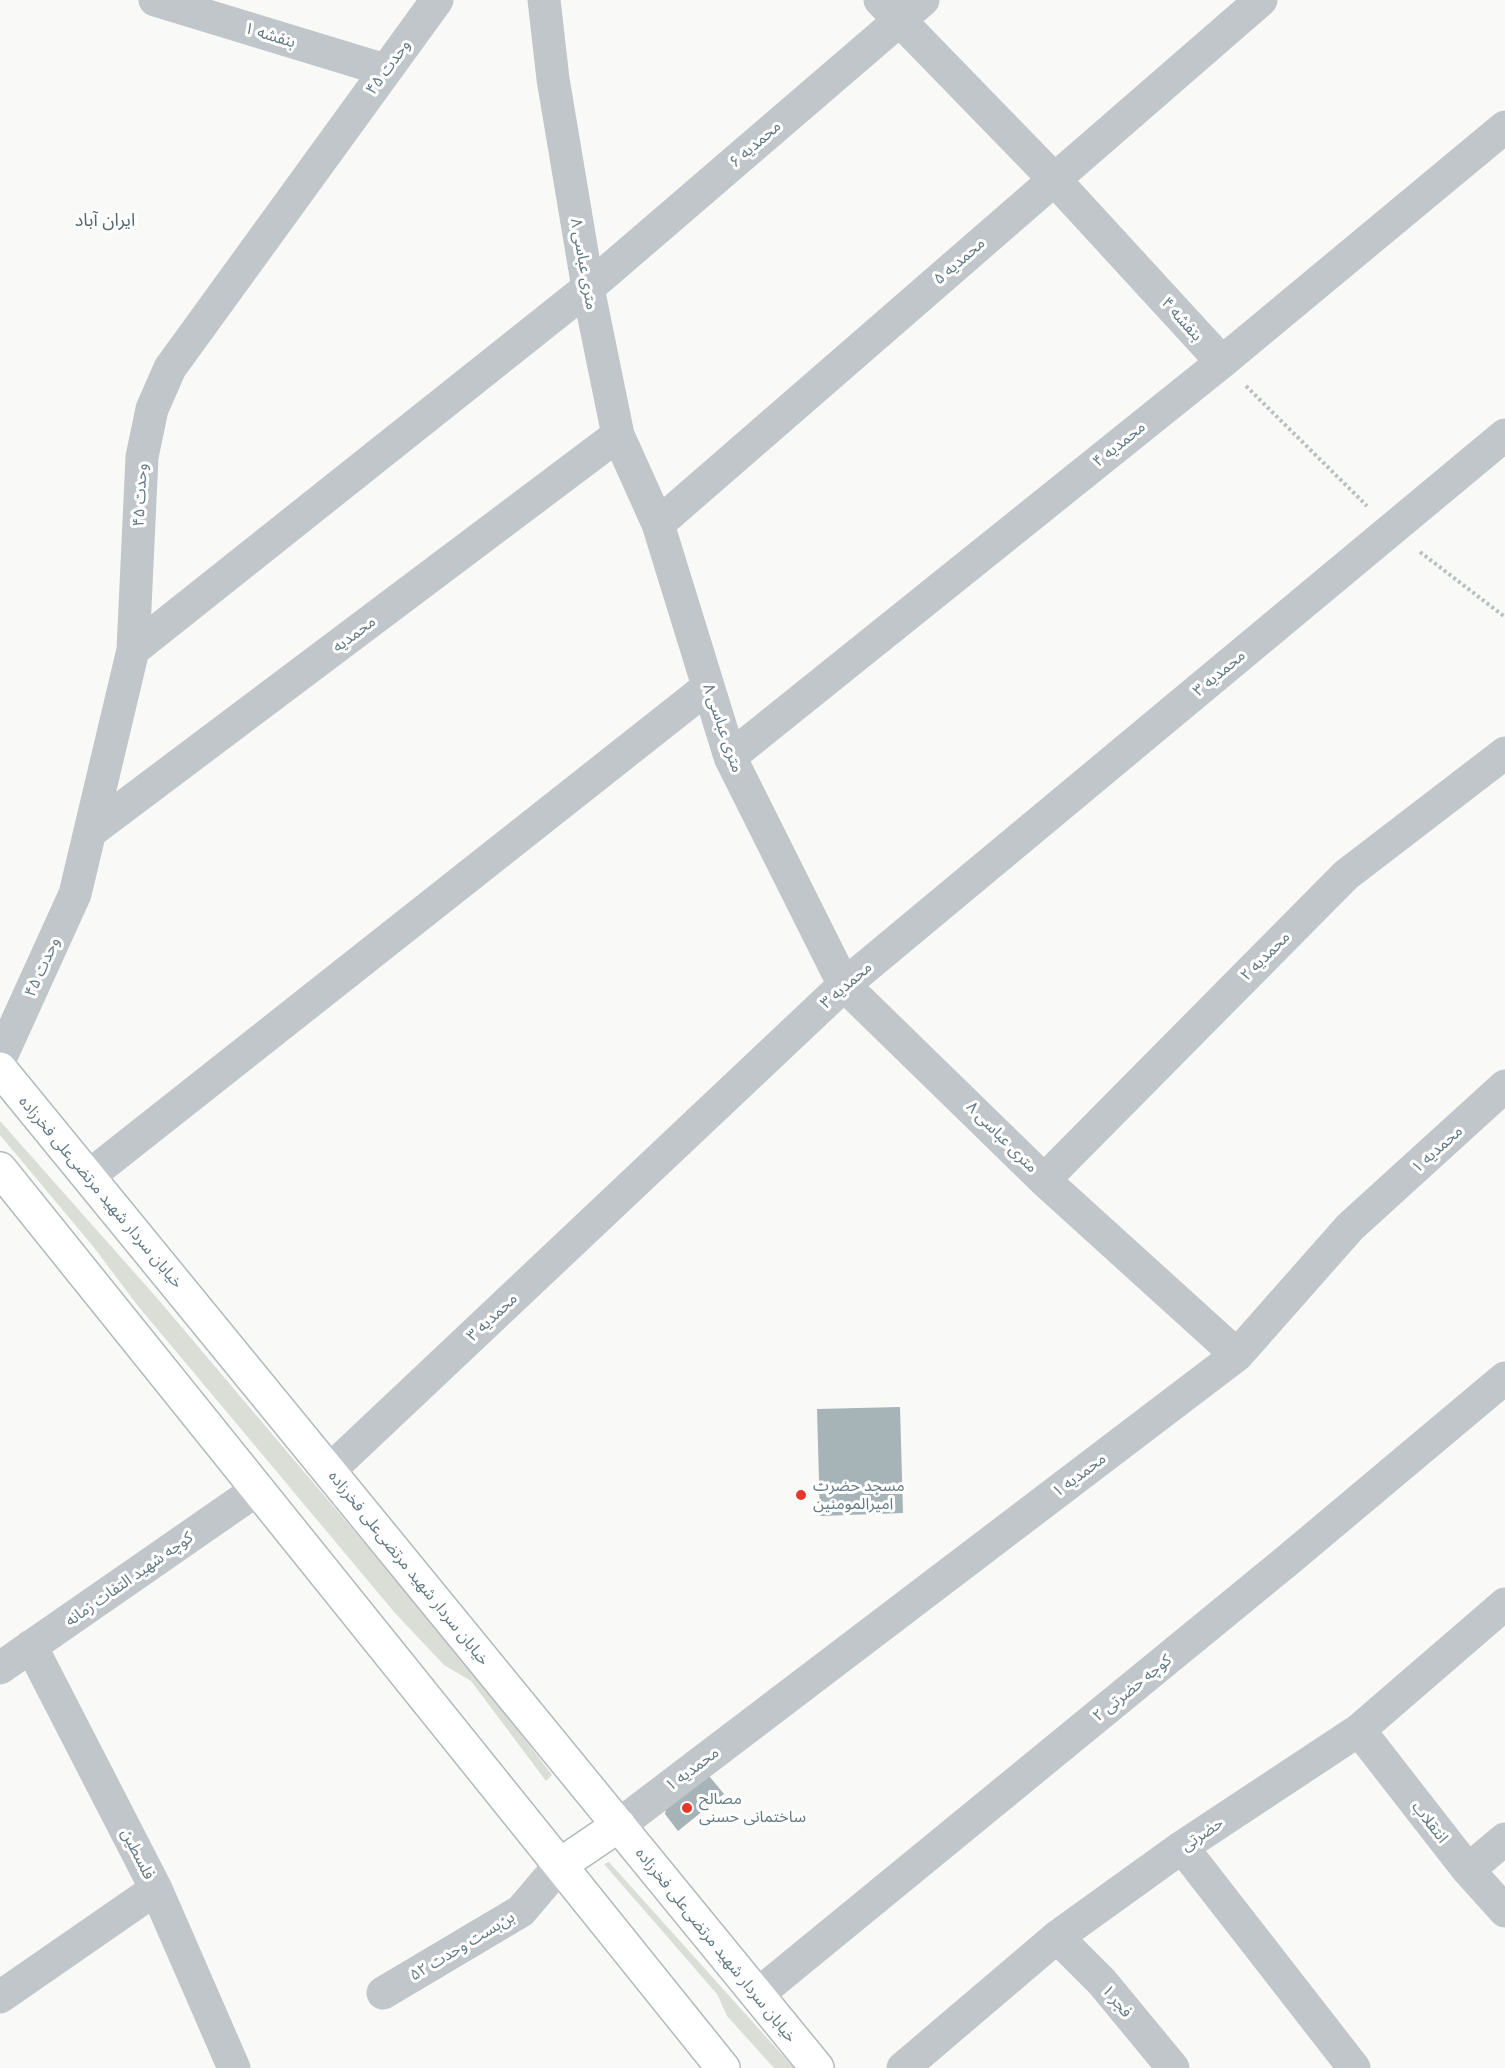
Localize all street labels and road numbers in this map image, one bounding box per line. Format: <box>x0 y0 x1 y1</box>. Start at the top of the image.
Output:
street label: بنفشه ۱ <box>242 18 298 52</box>
street label: وحدت ۴۵ <box>362 36 414 98</box>
street label: محمدیه ۶ <box>725 116 785 172</box>
street label: ۸ متری عباسی <box>566 217 602 311</box>
street label: محمدیه ۵ <box>929 233 989 289</box>
street label: بنفشه ۴ <box>1157 293 1207 345</box>
street label: محمدیه ۴ <box>1089 417 1149 471</box>
street label: وحدت ۴۵ <box>129 463 151 527</box>
street label: محمدیه <box>329 612 379 656</box>
street label: محمدیه ۳ <box>1189 646 1249 700</box>
street label: ۸ متری عباسی <box>699 681 747 775</box>
street label: محمدیه ۲ <box>1236 927 1294 985</box>
street label: وحدت ۴۵ <box>20 934 64 1000</box>
street label: محمدیه ۳ <box>816 957 876 1013</box>
street label: خیابان سردار شهید مرتضی‌علی فخرزاده <box>15 1092 187 1292</box>
street label: ۸ متری عباسی <box>962 1097 1042 1177</box>
street label: محمدیه ۱ <box>1407 1121 1467 1177</box>
street label: محمدیه ۳ <box>463 1289 521 1345</box>
street label: محمدیه ۱ <box>1048 1449 1110 1501</box>
street label: خیابان سردار شهید مرتضی‌علی فخرزاده <box>324 1467 494 1669</box>
street label: کوچه شهید التفات زمانه <box>61 1528 197 1630</box>
street label: کوچه حضرتی ۲ <box>1089 1650 1175 1726</box>
street label: محمدیه ۱ <box>661 1743 723 1795</box>
street label: انتقلاب <box>1408 1797 1452 1847</box>
street label: حضرتی <box>1177 1813 1227 1855</box>
street label: فلسطین <box>117 1825 159 1883</box>
street label: خیابان سردار شهید مرتضی‌علی فخرزاده <box>631 1844 801 2046</box>
street label: بن‌بست وحدت ۵۲ <box>406 1907 518 1985</box>
street label: فجر ۱ <box>1098 1981 1136 2021</box>

